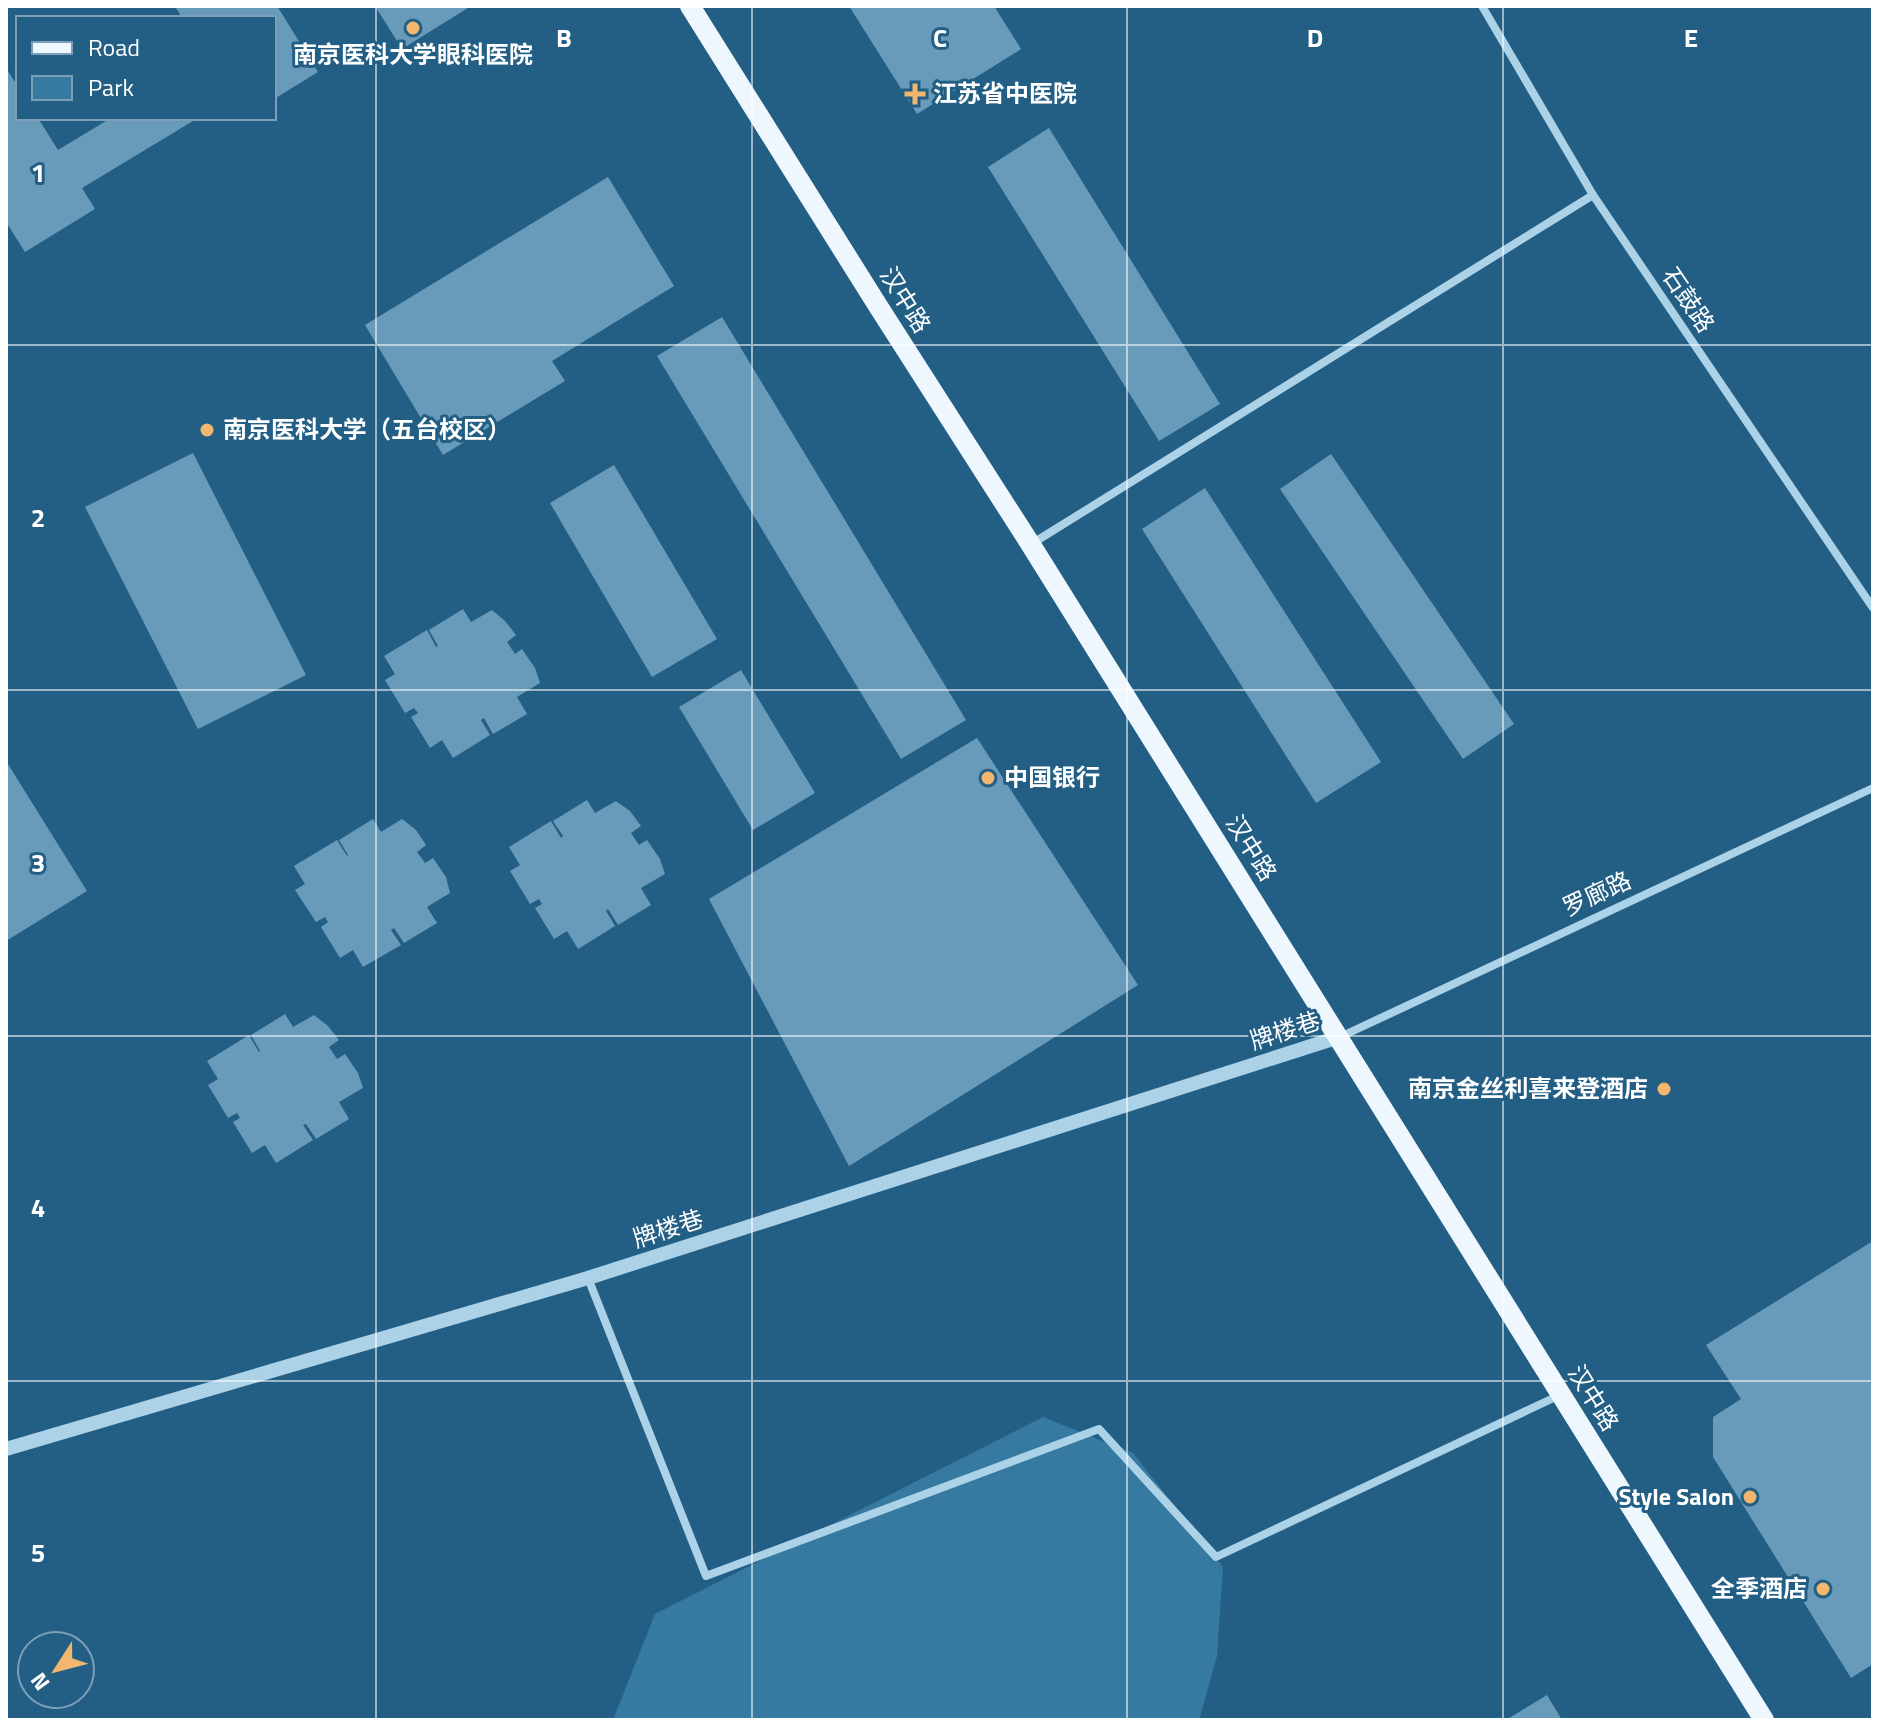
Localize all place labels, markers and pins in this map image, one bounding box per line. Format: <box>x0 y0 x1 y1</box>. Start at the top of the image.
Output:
marker: 南京医科大学眼科医院 <box>404 19 422 37</box>
place label: 南京医科大学眼科医院 <box>293 36 533 72</box>
place label: 江苏省中医院 <box>933 75 1077 111</box>
marker: 江苏省中医院 <box>904 83 926 105</box>
place label: 南京医科大学（五台校区） <box>223 411 511 447</box>
marker: 南京医科大学（五台校区） <box>198 421 216 439</box>
place label: 中国银行 <box>1004 759 1100 795</box>
marker: 中国银行 <box>979 769 997 787</box>
place label: 南京金丝利喜来登酒店 <box>1408 1070 1648 1106</box>
marker: 南京金丝利喜来登酒店 <box>1655 1080 1673 1098</box>
place label: Style Salon <box>1618 1478 1734 1514</box>
marker: Style Salon <box>1741 1488 1759 1506</box>
place label: 全季酒店 <box>1711 1570 1807 1606</box>
marker: 全季酒店 <box>1814 1580 1832 1598</box>

